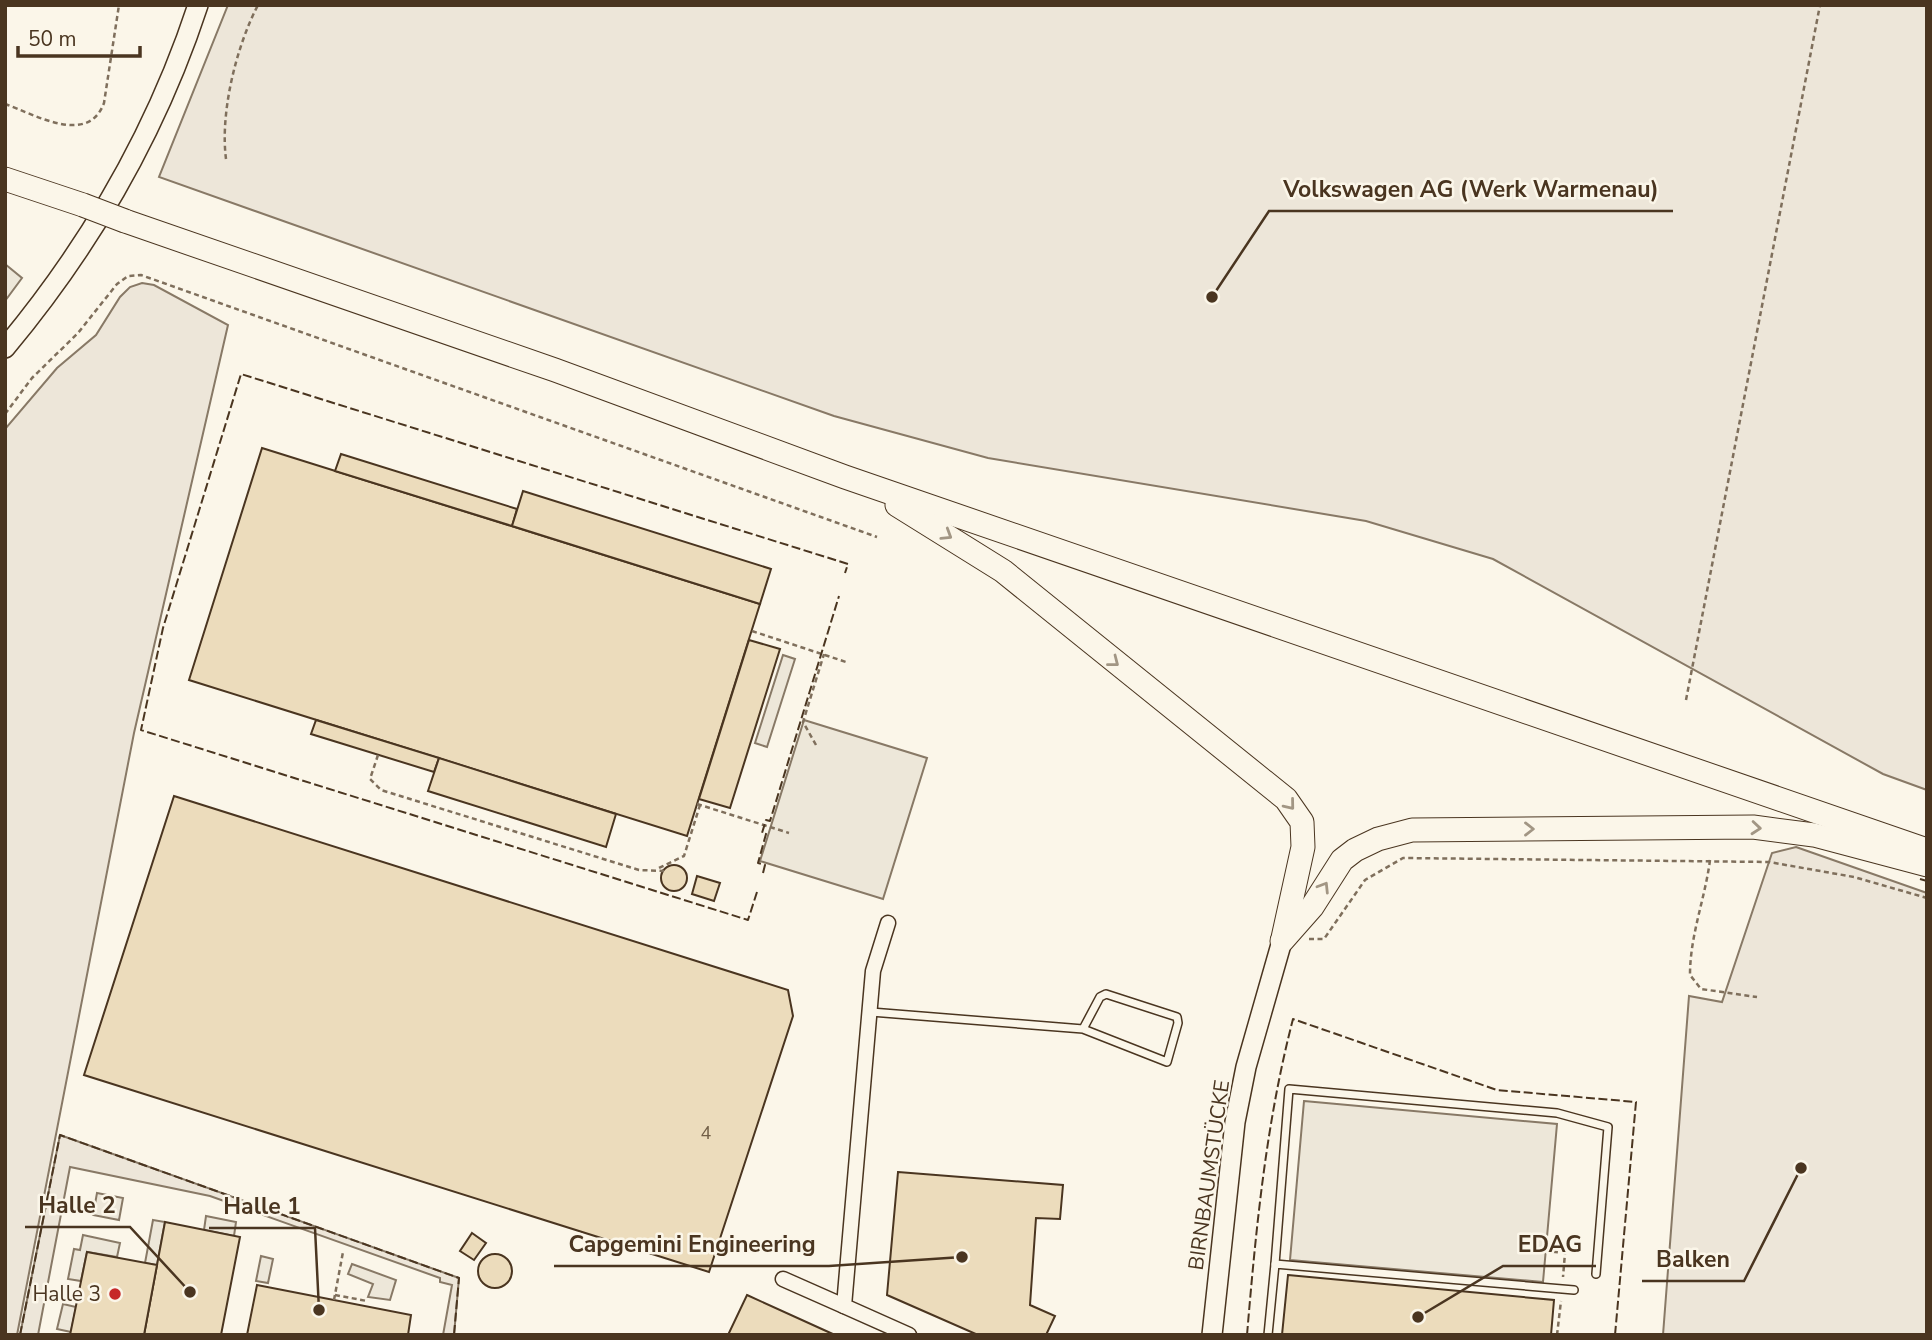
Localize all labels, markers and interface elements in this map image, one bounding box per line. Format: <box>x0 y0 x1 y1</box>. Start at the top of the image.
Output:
scale bar <box>18 14 140 58</box>
text: 50 m <box>28 25 77 53</box>
callout: Volkswagen AG (Werk Warmenau) <box>1269 167 1673 211</box>
text: Volkswagen AG (Werk Warmenau) <box>1282 174 1659 205</box>
one-way arrow <box>939 527 952 540</box>
one-way arrow <box>1106 654 1118 667</box>
one-way arrow <box>1282 797 1294 810</box>
one-way arrow <box>1751 820 1762 835</box>
one-way arrow <box>1524 821 1535 837</box>
one-way arrow <box>1315 882 1328 895</box>
street label: BIRNBAUMSTÜCKE <box>1182 1078 1236 1272</box>
house number: 4 <box>701 1121 712 1145</box>
callout: Halle 2 <box>25 1183 130 1227</box>
callout: Halle 1 <box>209 1184 315 1228</box>
text: Halle 2 <box>38 1190 116 1221</box>
text: Halle 1 <box>223 1191 301 1222</box>
callout: Capgemini Engineering <box>554 1222 829 1266</box>
callout: EDAG <box>1503 1222 1596 1266</box>
text: Capgemini Engineering <box>568 1229 816 1260</box>
text: EDAG <box>1518 1229 1582 1260</box>
callout: Balken <box>1642 1237 1744 1281</box>
text: Balken <box>1656 1244 1730 1275</box>
place label: Halle 3 <box>32 1280 101 1308</box>
marker: Halle 3 <box>107 1286 123 1302</box>

